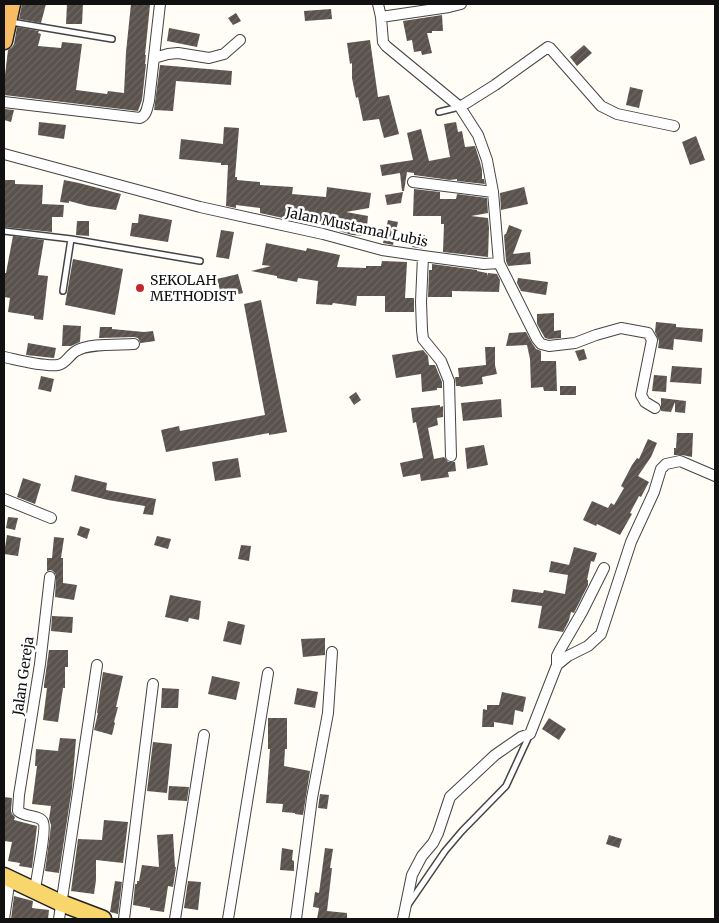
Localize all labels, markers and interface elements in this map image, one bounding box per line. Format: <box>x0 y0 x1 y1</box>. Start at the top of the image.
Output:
street label: Jalan Mustamal Lubis <box>283 203 430 251</box>
place label: SEKOLAH METHODIST <box>150 271 237 305</box>
marker: SEKOLAH METHODIST <box>134 282 146 294</box>
street label: Jalan Gereja <box>8 635 38 718</box>

